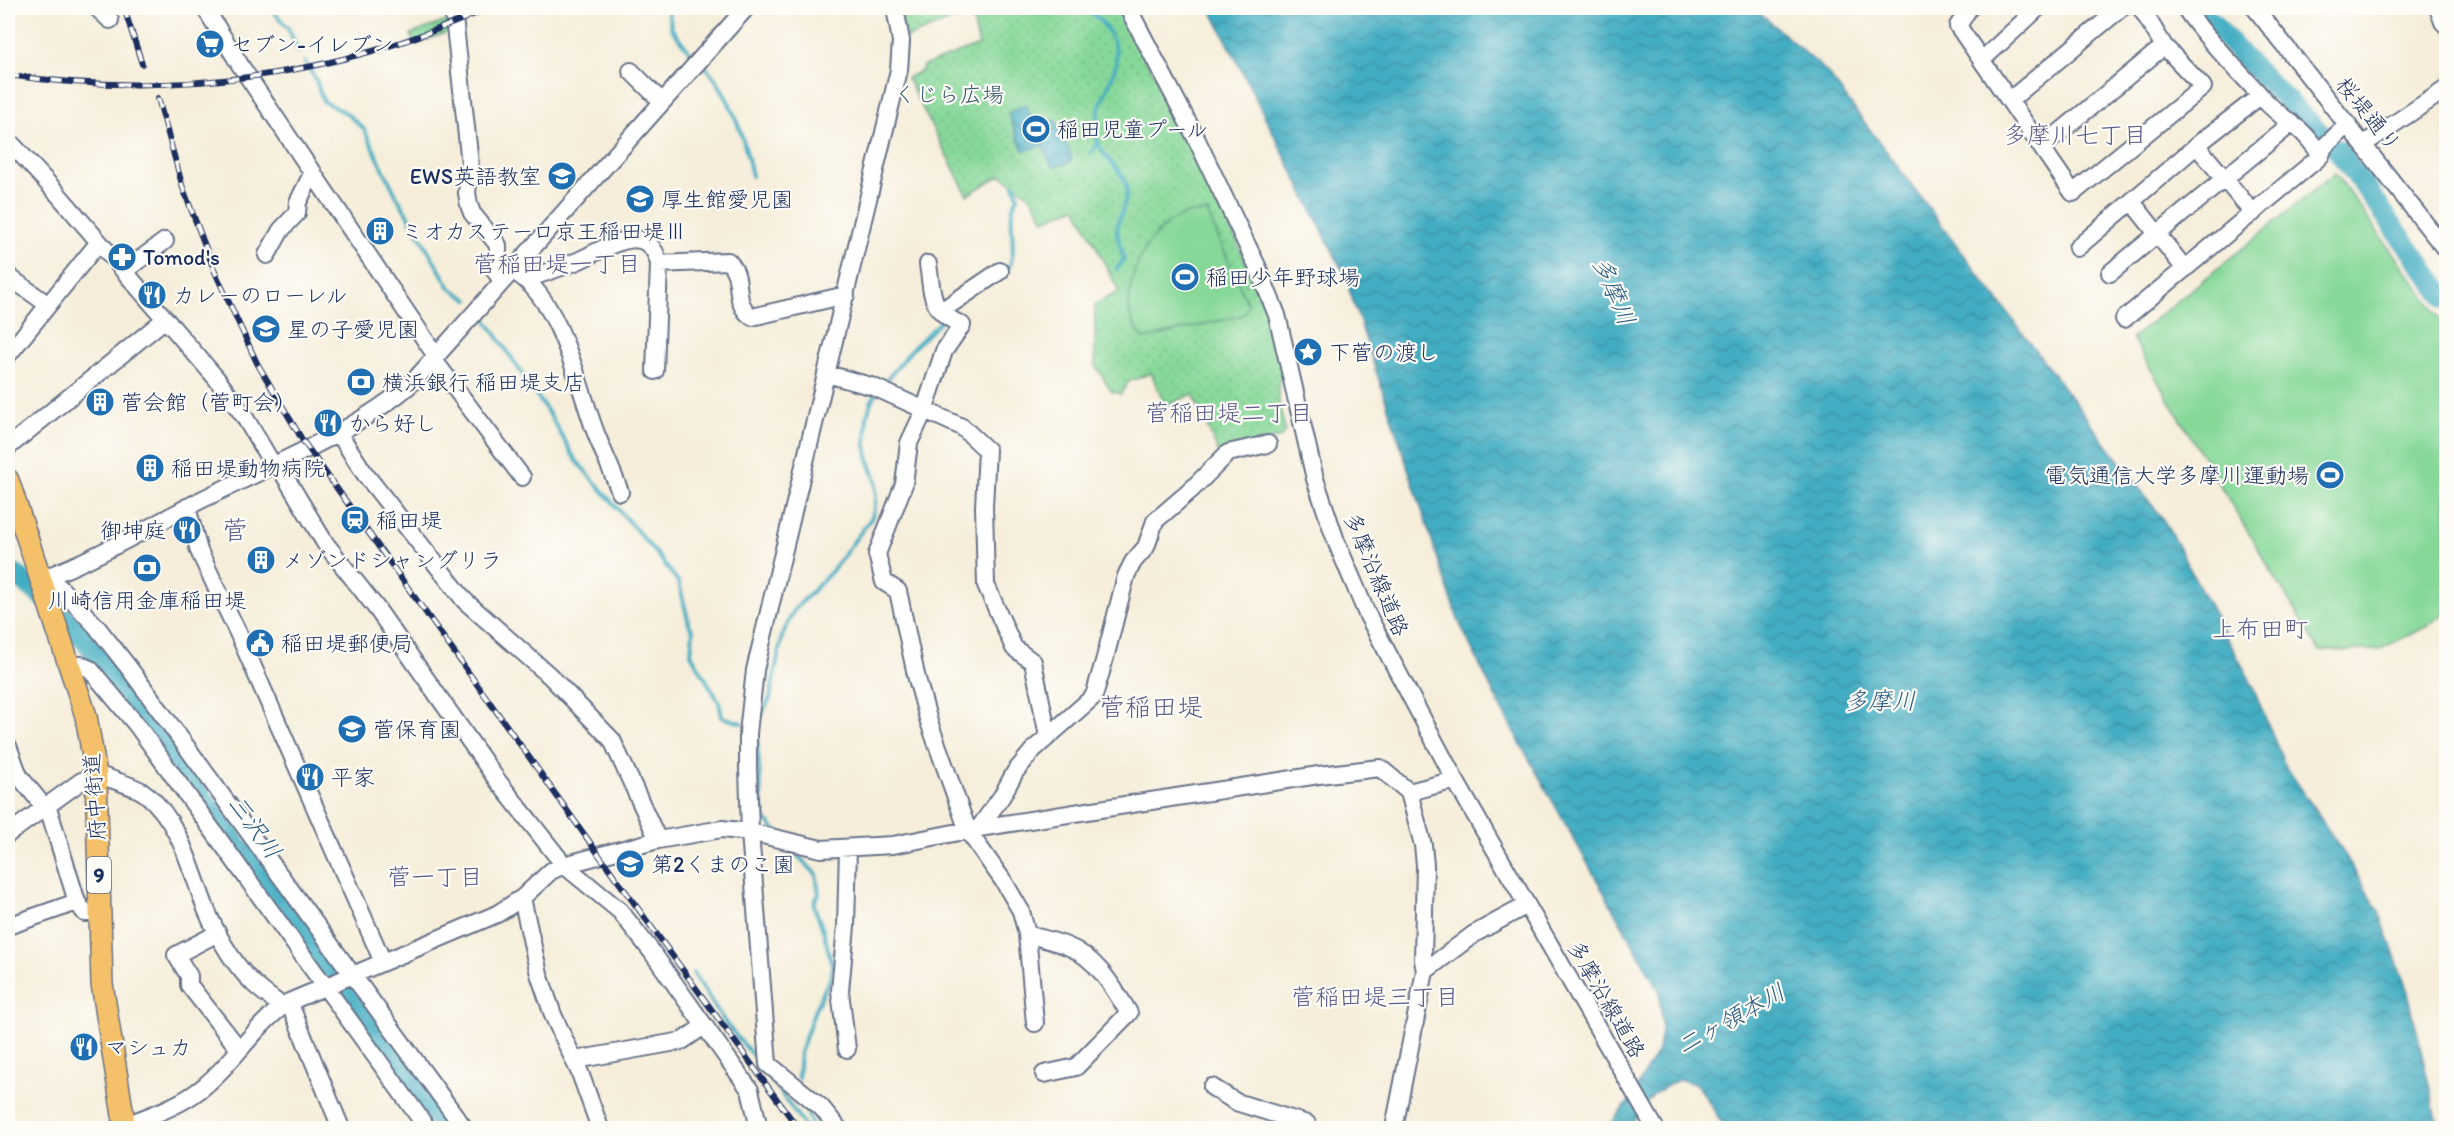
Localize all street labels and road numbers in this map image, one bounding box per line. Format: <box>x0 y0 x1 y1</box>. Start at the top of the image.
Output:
street label: 桜堤通り <box>2330 72 2407 157</box>
street label: 多摩沿線道路 <box>1338 508 1415 640</box>
street label: 府中街道 <box>78 752 111 842</box>
road number: 9 <box>87 857 111 893</box>
street label: 多摩沿線道路 <box>1562 935 1651 1063</box>

